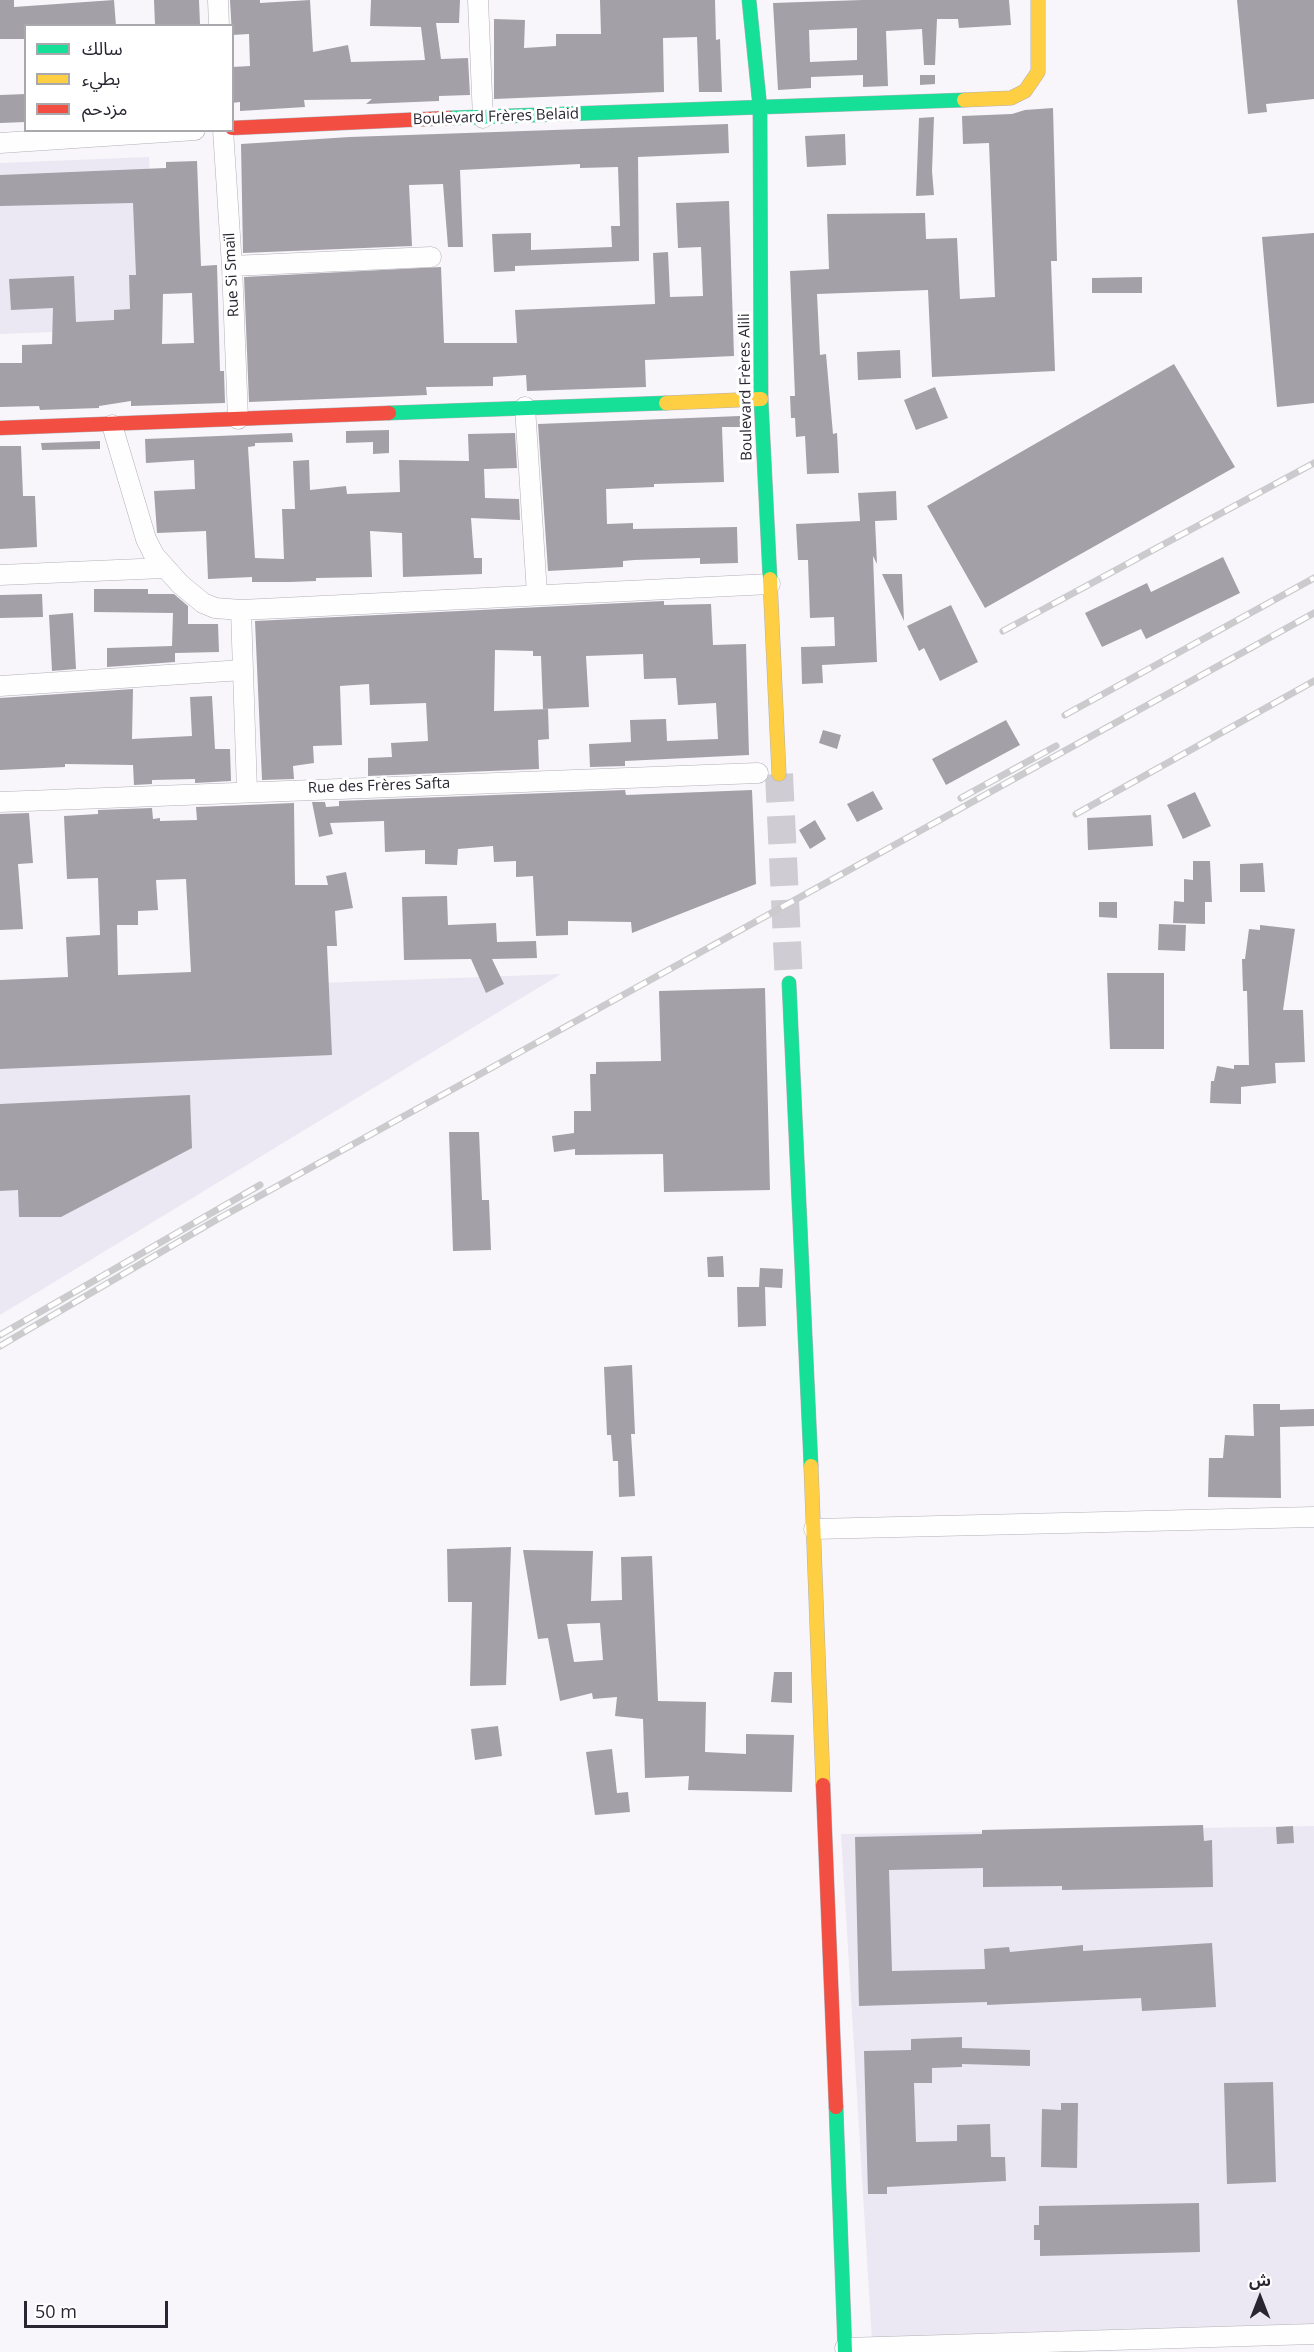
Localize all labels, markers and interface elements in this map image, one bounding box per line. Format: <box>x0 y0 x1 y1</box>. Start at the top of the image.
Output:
legend <box>24 24 234 132</box>
text: سالك <box>82 36 123 60</box>
text: بطيء <box>82 66 120 90</box>
text: مزدحم <box>82 96 127 120</box>
street label: Boulevard Frères Belaid <box>413 105 579 129</box>
street label: Rue Si Smaïl <box>221 232 243 318</box>
street label: Boulevard Frères Alili <box>736 313 756 461</box>
street label: Rue des Frères Safta <box>307 775 451 797</box>
north arrow <box>1230 2268 1290 2328</box>
text: ش <box>1249 2269 1271 2291</box>
scale bar <box>27 2289 171 2327</box>
text: 50 m <box>35 2299 77 2323</box>

